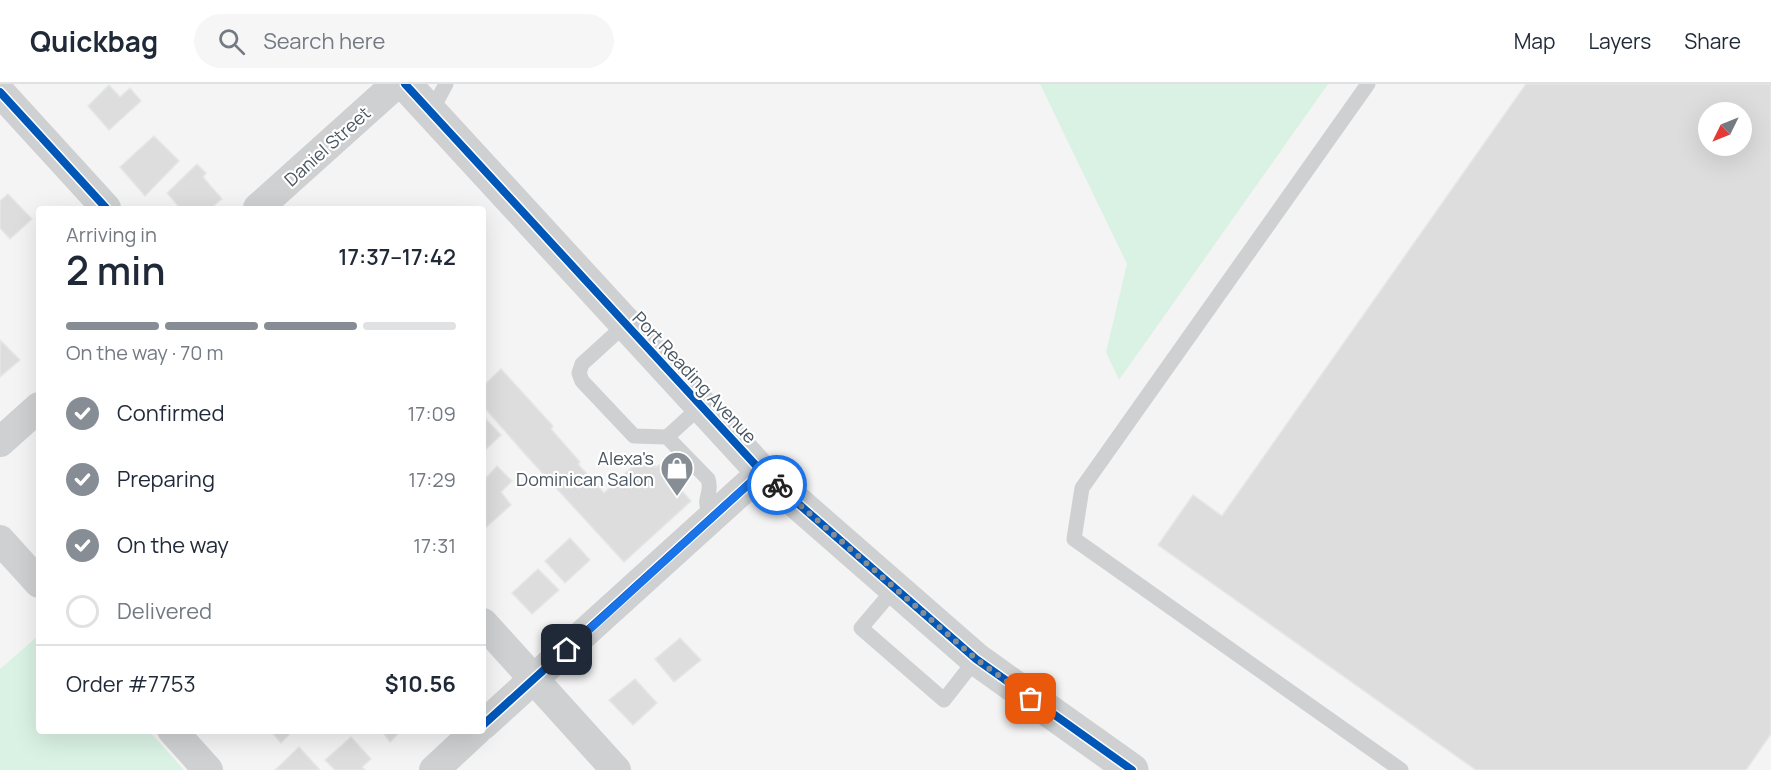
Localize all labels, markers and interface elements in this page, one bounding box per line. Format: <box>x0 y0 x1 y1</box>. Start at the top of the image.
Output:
search box <box>194 14 614 68</box>
text: Quickbag <box>30 22 158 60</box>
icon: search <box>215 25 248 58</box>
text: Search here <box>263 26 385 56</box>
text: Map <box>1514 27 1555 55</box>
text: Layers <box>1588 27 1651 55</box>
text: Share <box>1684 27 1741 55</box>
street label: Daniel Street <box>279 101 375 191</box>
north arrow <box>1698 102 1752 156</box>
map controls <box>1698 102 1752 156</box>
text: Arriving in <box>66 221 157 248</box>
text: 17:37–17:42 <box>338 242 456 272</box>
text: 2 min <box>66 243 165 297</box>
street label: Port Reading Avenue <box>628 306 762 448</box>
text: On the way · 70 m <box>66 339 223 366</box>
icon: check <box>66 397 99 430</box>
text: Confirmed <box>117 398 225 428</box>
text: 17:09 <box>408 400 456 427</box>
place label: Alexa's Dominican Salon <box>516 446 654 491</box>
shop icon: Alexa's Dominican Salon <box>659 450 695 497</box>
courier <box>747 455 807 515</box>
icon: check <box>66 463 99 496</box>
text: Preparing <box>117 464 215 494</box>
text: 17:29 <box>408 466 456 493</box>
icon: bike <box>761 469 794 502</box>
icon: check <box>66 529 99 562</box>
text: On the way <box>117 530 229 560</box>
text: 17:31 <box>413 532 456 559</box>
text: Delivered <box>117 596 212 626</box>
pin <box>541 624 592 675</box>
icon: home <box>550 633 583 666</box>
text: Order #7753 <box>66 669 196 699</box>
text: $10.56 <box>385 669 456 699</box>
pin <box>1005 673 1056 724</box>
icon: bag <box>1014 682 1047 715</box>

